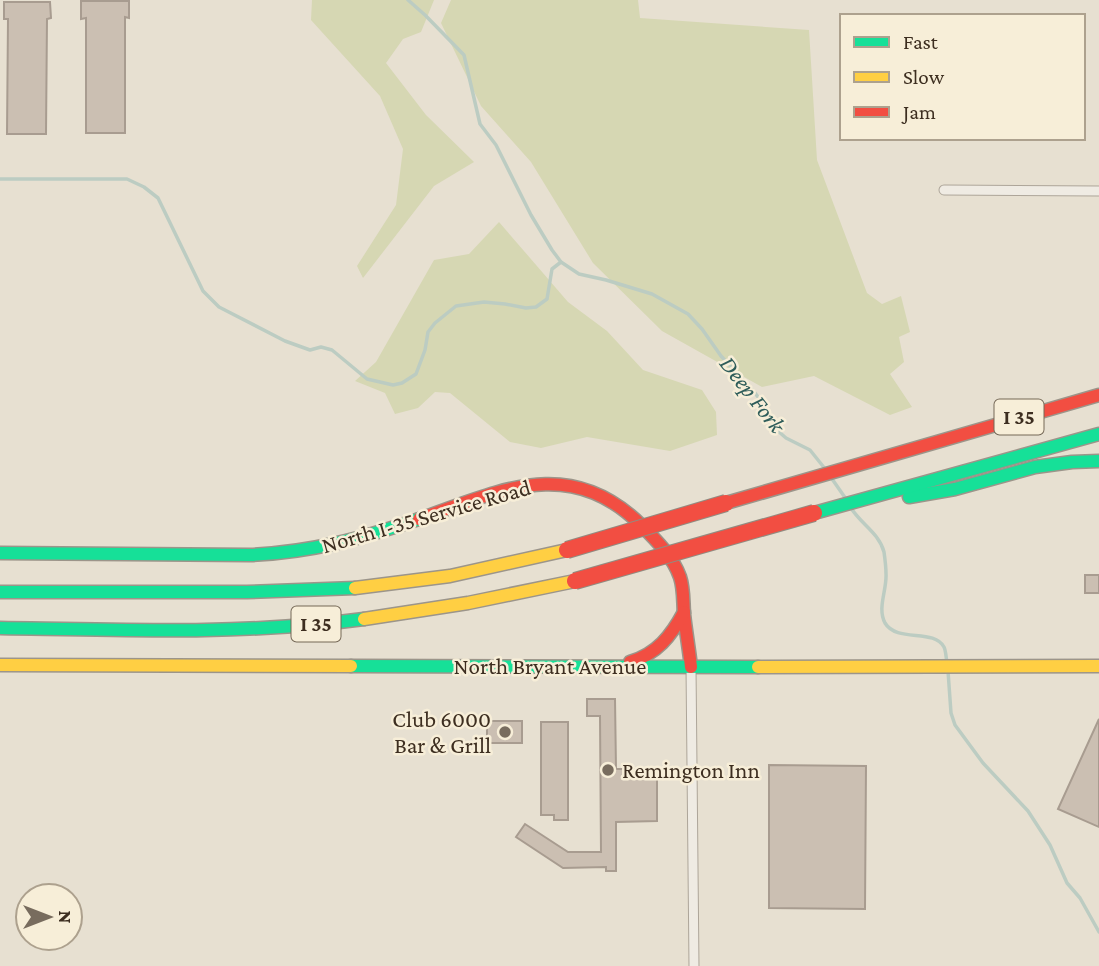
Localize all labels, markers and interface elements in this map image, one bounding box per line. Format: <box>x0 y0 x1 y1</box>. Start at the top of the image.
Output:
legend <box>840 14 1085 140</box>
text: Fast <box>903 30 939 54</box>
text: Slow <box>903 65 945 89</box>
text: Jam <box>901 100 936 124</box>
water label: Deep Fork <box>715 350 792 439</box>
road number: I 35 <box>995 400 1044 434</box>
street label: North I-35 Service Road <box>319 474 533 558</box>
road number: I 35 <box>292 606 340 642</box>
street label: North Bryant Avenue <box>454 653 646 679</box>
place label: Club 6000 Bar & Grill <box>392 706 491 758</box>
marker: Club 6000 Bar & Grill <box>497 724 513 740</box>
place label: Remington Inn <box>622 757 760 783</box>
marker: Remington Inn <box>600 762 616 778</box>
north arrow <box>14 882 84 952</box>
text: N <box>55 911 76 924</box>

